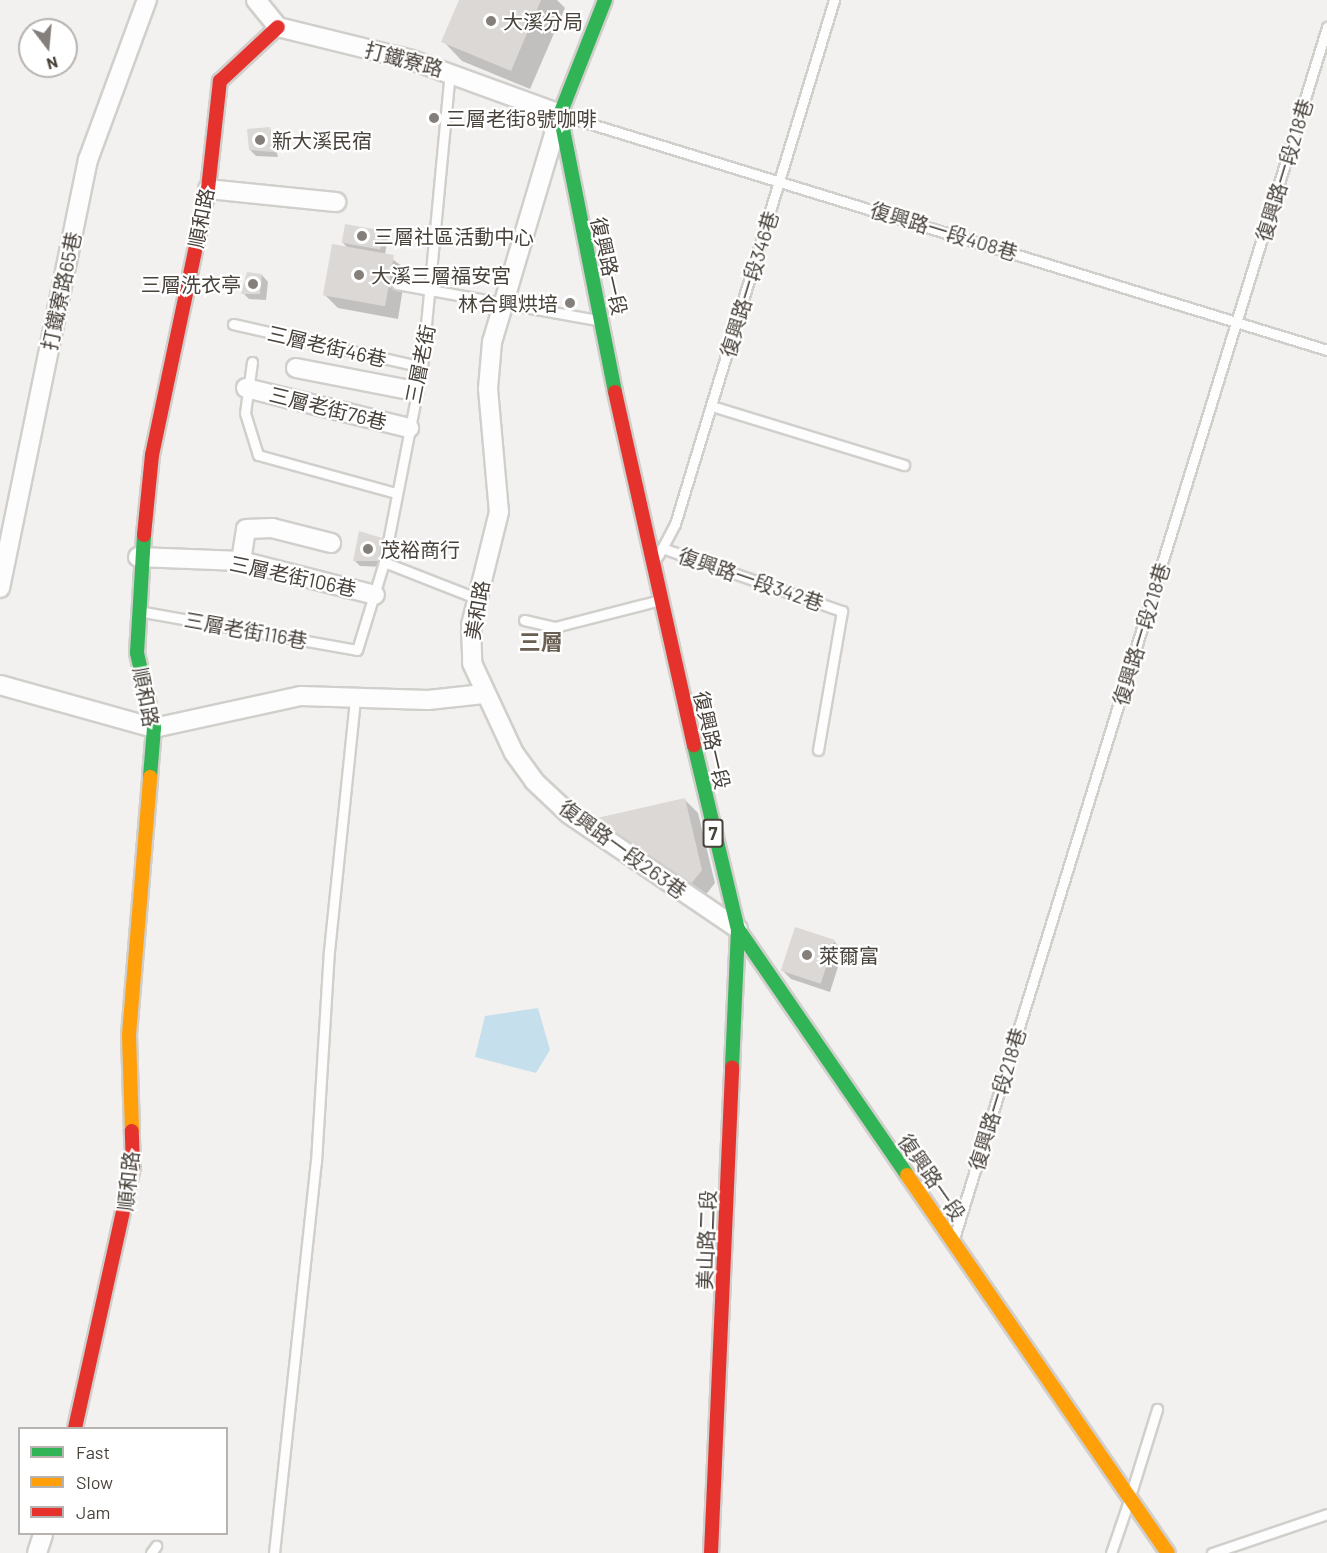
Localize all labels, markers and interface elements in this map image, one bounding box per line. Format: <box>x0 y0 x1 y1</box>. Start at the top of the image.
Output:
place label: 大溪分局 <box>503 9 583 33</box>
marker: 大溪分局 <box>484 14 498 28</box>
north arrow <box>18 18 78 78</box>
street label: 打鐵寮路 <box>362 37 446 81</box>
text: N <box>45 53 60 74</box>
street label: 復興路一段218巷 <box>1251 96 1317 244</box>
place label: 三層老街8號咖啡 <box>446 106 596 130</box>
marker: 三層老街8號咖啡 <box>427 111 441 125</box>
place label: 新大溪民宿 <box>272 128 372 152</box>
marker: 新大溪民宿 <box>253 133 267 147</box>
street label: 順和路 <box>183 186 219 250</box>
street label: 復興路一段408巷 <box>867 197 1021 265</box>
street label: 復興路一段346巷 <box>715 208 783 360</box>
street label: 復興路一段 <box>586 215 632 317</box>
place label: 三層社區活動中心 <box>374 224 534 248</box>
marker: 三層社區活動中心 <box>355 229 369 243</box>
street label: 打鐵寮路65巷 <box>37 230 85 352</box>
place label: 大溪三層福安宮 <box>371 263 511 287</box>
marker: 大溪三層福安宮 <box>352 268 366 282</box>
place label: 三層洗衣亭 <box>141 272 241 296</box>
marker: 三層洗衣亭 <box>246 277 260 291</box>
place label: 林合興烘培 <box>458 291 558 315</box>
marker: 林合興烘培 <box>563 296 577 310</box>
street label: 三層老街46巷 <box>265 321 389 371</box>
street label: 三層老街 <box>401 322 439 406</box>
street label: 三層老街76巷 <box>267 382 389 434</box>
place label: 茂裕商行 <box>380 537 460 561</box>
marker: 茂裕商行 <box>361 542 375 556</box>
street label: 復興路一段342巷 <box>675 543 827 615</box>
street label: 三層老街106巷 <box>228 551 358 601</box>
street label: 復興路一段218巷 <box>1108 560 1174 708</box>
street label: 美和路 <box>460 578 494 642</box>
street label: 三層老街116巷 <box>183 607 309 653</box>
district label: 三層 <box>519 629 563 655</box>
street label: 順和路 <box>128 665 164 729</box>
street label: 復興路一段 <box>689 689 735 791</box>
street label: 復興路一段263巷 <box>555 795 691 903</box>
road number: 7 <box>702 818 724 848</box>
place label: 萊爾富 <box>819 943 879 967</box>
marker: 萊爾富 <box>800 948 814 962</box>
street label: 復興路一段218巷 <box>964 1025 1030 1173</box>
street label: 復興路一段 <box>893 1129 971 1225</box>
street label: 順和路 <box>113 1150 143 1212</box>
street label: 美山路二段 <box>692 1190 720 1290</box>
legend <box>18 1427 228 1535</box>
text: Fast <box>76 1441 110 1463</box>
text: Slow <box>76 1471 113 1493</box>
text: Jam <box>76 1501 110 1523</box>

